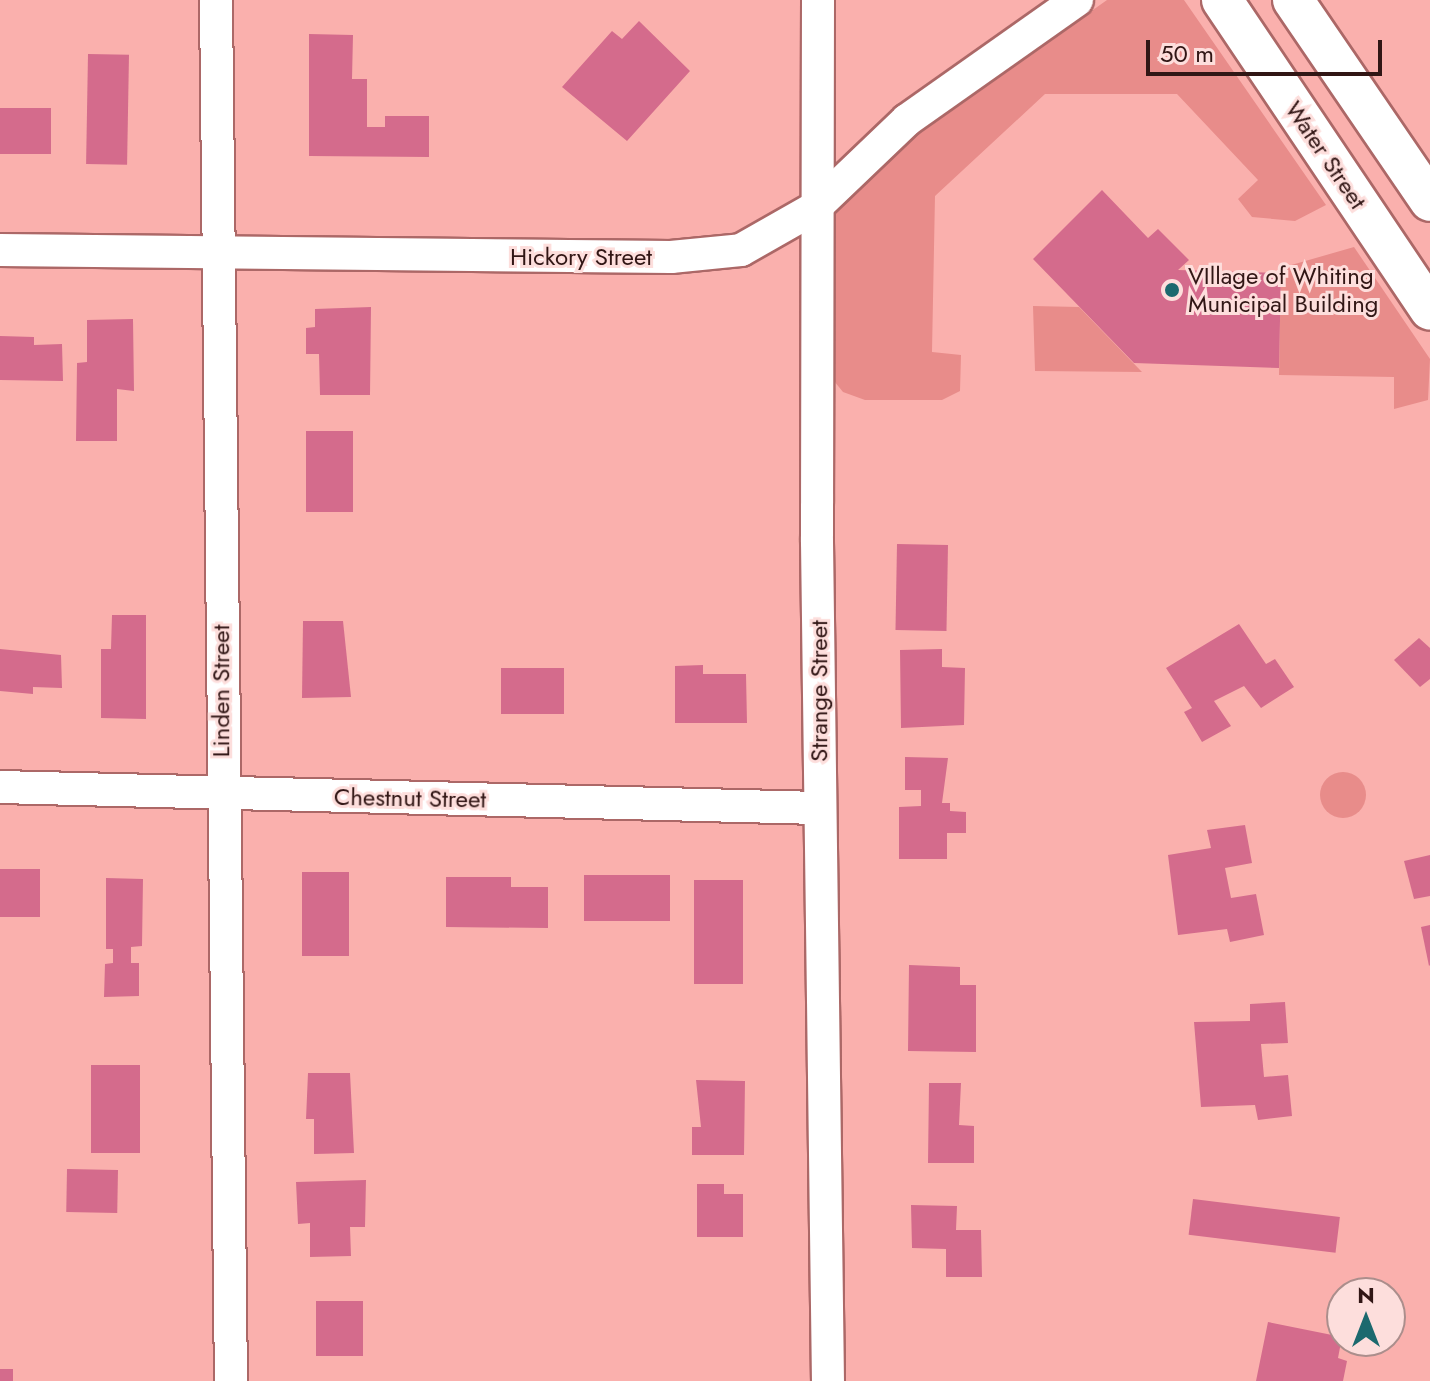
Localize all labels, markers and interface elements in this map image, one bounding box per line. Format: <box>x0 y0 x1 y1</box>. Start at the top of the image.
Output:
scale bar <box>1150 24 1386 74</box>
text: 50 m <box>1160 36 1214 71</box>
street label: Water Street <box>1279 96 1373 214</box>
street label: Hickory Street <box>510 243 652 271</box>
place label: VIllage of Whiting Municipal Building <box>1188 262 1378 318</box>
marker: VIllage of Whiting Municipal Building <box>1163 281 1181 299</box>
street label: Strange Street <box>805 620 833 762</box>
street label: Linden Street <box>207 625 235 757</box>
street label: Chestnut Street <box>334 782 486 814</box>
north arrow <box>1326 1277 1406 1357</box>
text: N <box>1357 1279 1375 1311</box>

